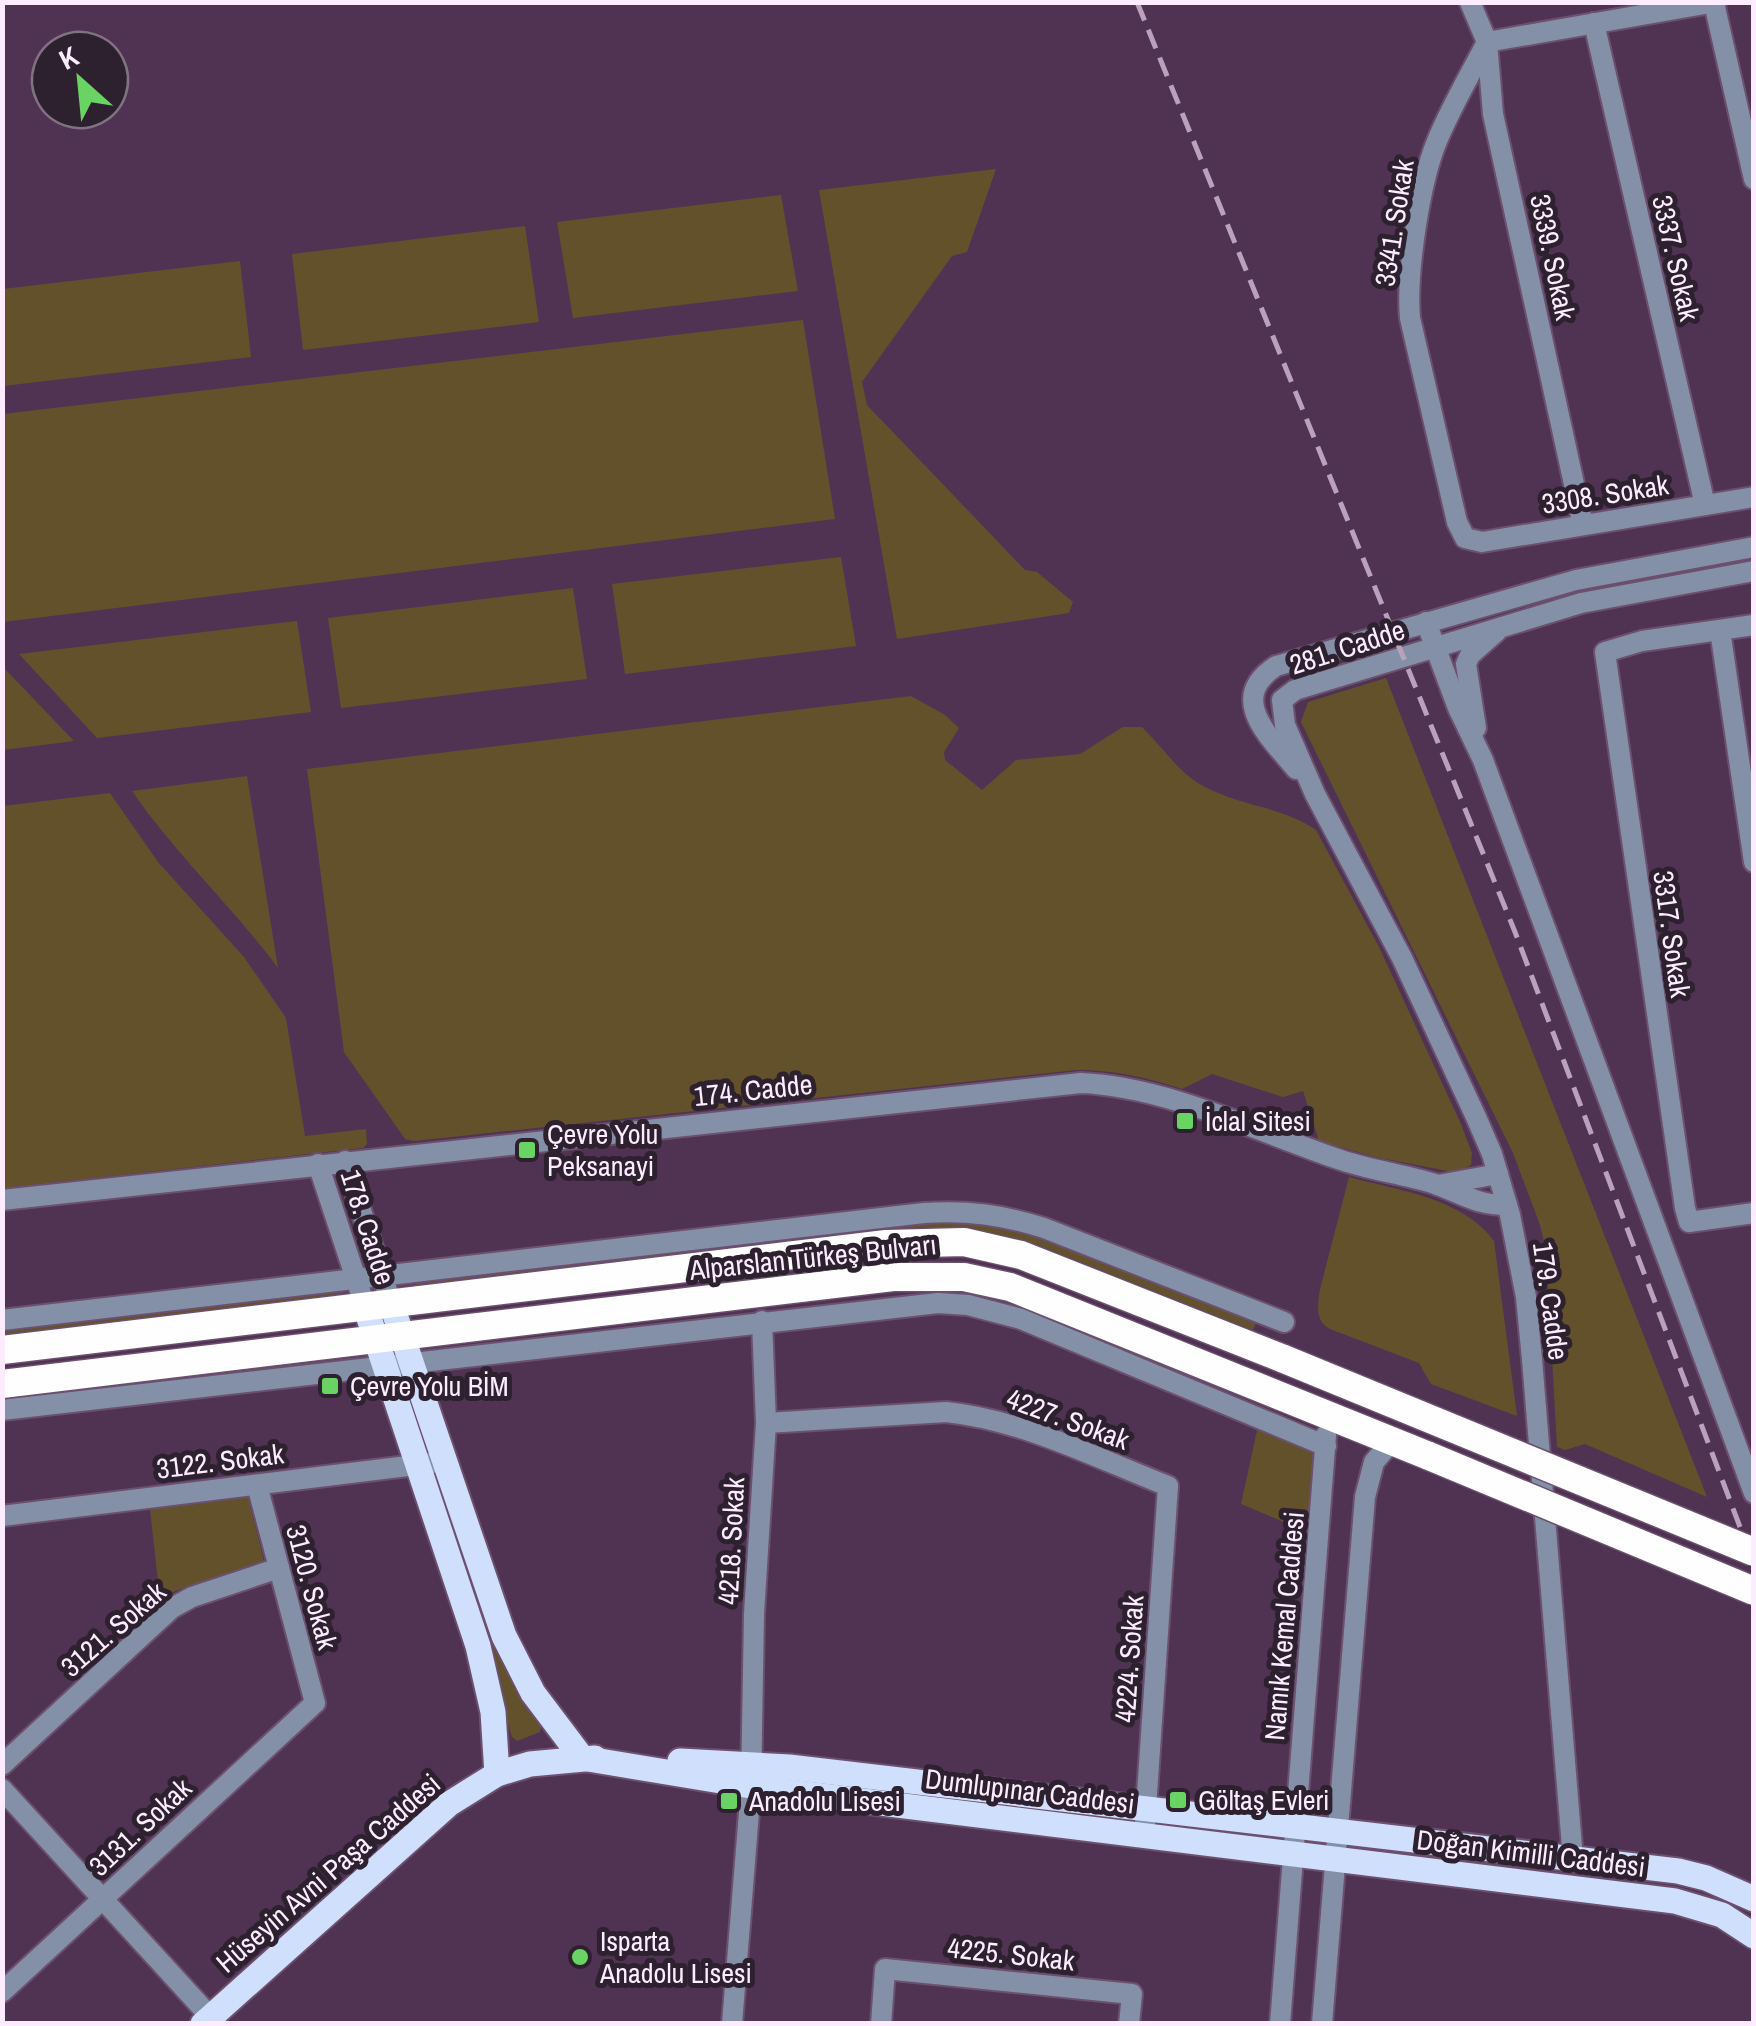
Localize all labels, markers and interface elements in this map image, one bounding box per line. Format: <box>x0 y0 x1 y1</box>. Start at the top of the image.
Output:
north arrow <box>30 30 130 130</box>
text: K <box>53 37 85 78</box>
street label: 3341. Sokak <box>1365 156 1423 289</box>
street label: 3339. Sokak <box>1521 191 1585 324</box>
street label: 3337. Sokak <box>1643 192 1709 325</box>
street label: 3308. Sokak <box>1539 465 1672 523</box>
street label: 281. Cadde <box>1285 611 1409 683</box>
street label: 3317. Sokak <box>1644 868 1700 1000</box>
street label: 174. Cadde <box>692 1065 814 1115</box>
place label: İclal Sitesi <box>1205 1102 1311 1140</box>
marker: İclal Sitesi <box>1174 1110 1196 1132</box>
place label: Çevre Yolu Peksanayi <box>547 1115 658 1185</box>
marker: Çevre Yolu Peksanayi <box>516 1139 538 1161</box>
street label: 178. Cadde <box>332 1165 404 1289</box>
street label: Alparslan Türkeş Bulvarı <box>687 1225 938 1289</box>
street label: 179. Cadde <box>1524 1240 1578 1362</box>
place label: Çevre Yolu BİM <box>350 1367 509 1405</box>
marker: Çevre Yolu BİM <box>319 1375 341 1397</box>
street label: 4227. Sokak <box>1002 1379 1135 1459</box>
street label: 3122. Sokak <box>154 1434 286 1488</box>
street label: 4218. Sokak <box>709 1476 753 1606</box>
street label: Namık Kemal Caddesi <box>1255 1510 1313 1742</box>
street label: 3120. Sokak <box>277 1520 347 1654</box>
street label: 3121. Sokak <box>52 1572 174 1685</box>
street label: 4224. Sokak <box>1106 1593 1152 1724</box>
street label: Dumlupınar Caddesi <box>923 1759 1137 1823</box>
street label: Hüseyin Avni Paşa Caddesi <box>208 1765 448 1981</box>
street label: 3131. Sokak <box>80 1769 200 1884</box>
place label: Göltaş Evleri <box>1198 1781 1329 1819</box>
place label: Anadolu Lisesi <box>748 1782 901 1820</box>
marker: Göltaş Evleri <box>1167 1789 1189 1811</box>
marker: Anadolu Lisesi <box>718 1790 740 1812</box>
street label: Doğan Kimilli Caddesi <box>1415 1820 1647 1886</box>
place label: Isparta Anadolu Lisesi <box>599 1922 752 1992</box>
street label: 4225. Sokak <box>946 1928 1077 1980</box>
marker: Isparta Anadolu Lisesi <box>569 1946 591 1968</box>

